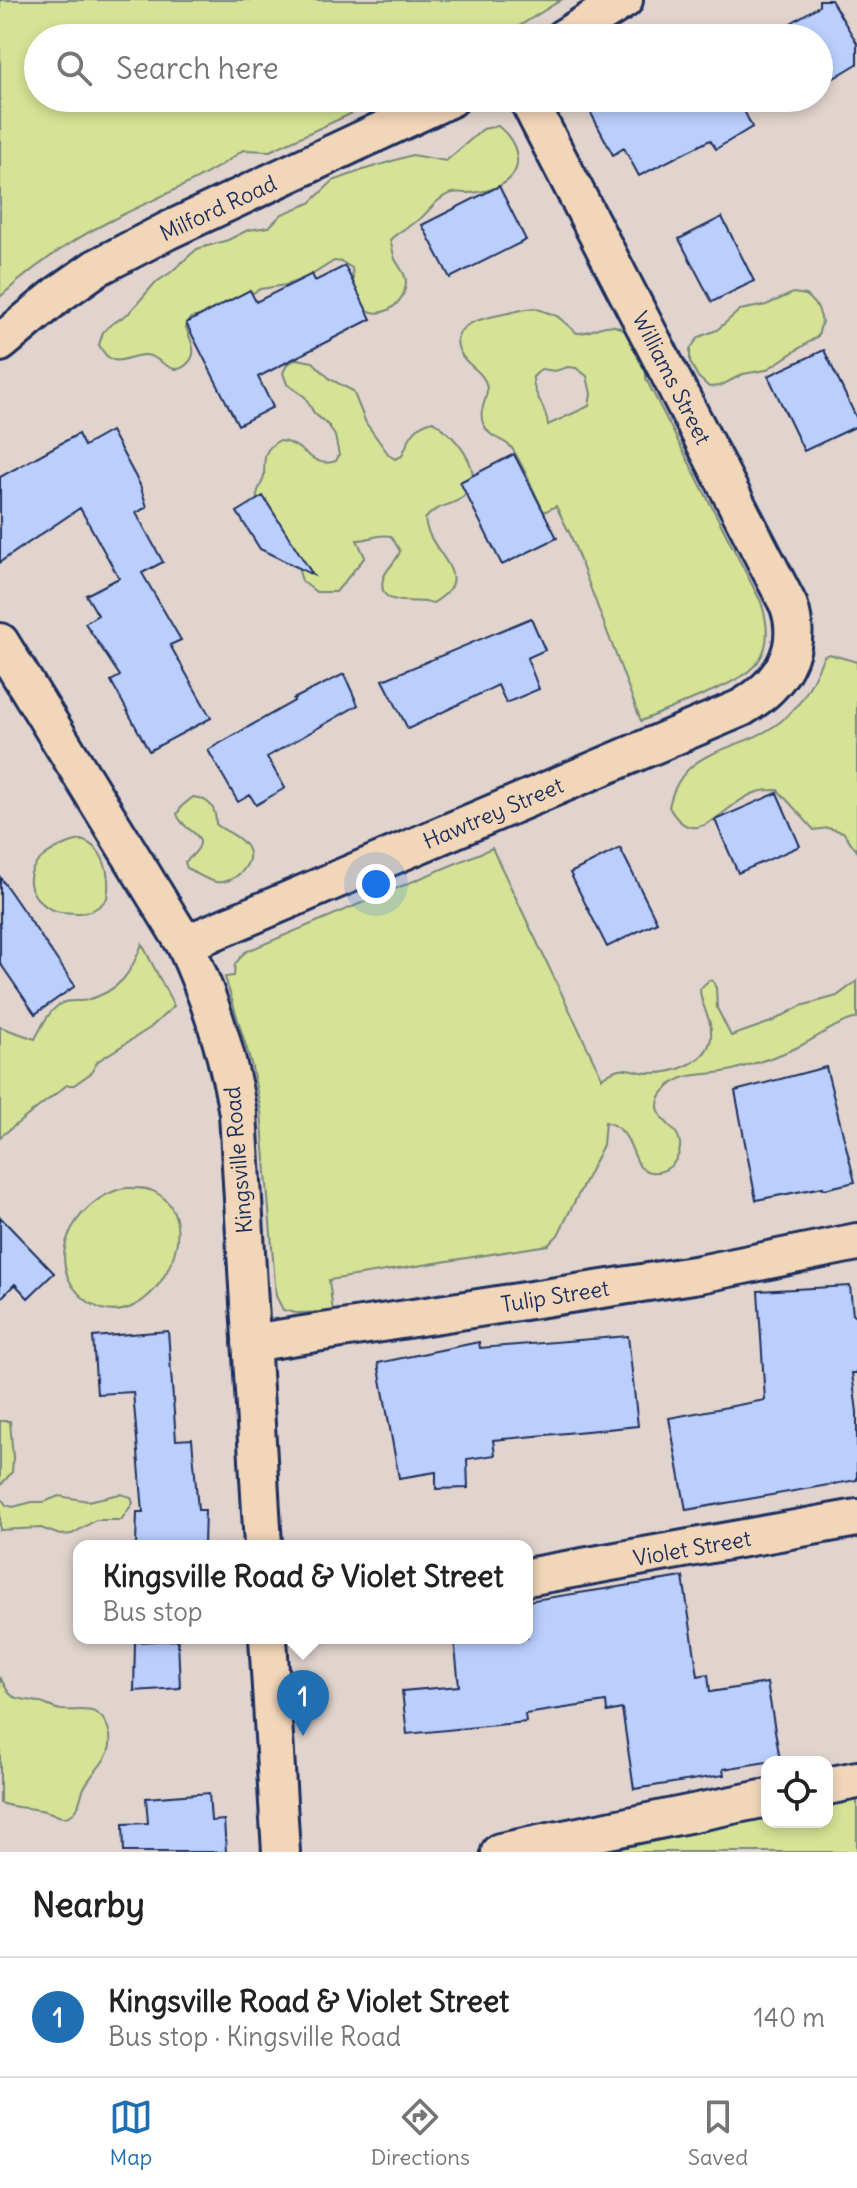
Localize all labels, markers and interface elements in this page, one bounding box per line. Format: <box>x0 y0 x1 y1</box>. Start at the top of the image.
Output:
search box <box>24 24 833 112</box>
icon: search <box>52 46 96 90</box>
text: Search here <box>116 49 279 87</box>
street label: Milford Road <box>155 169 281 247</box>
street label: Williams Street <box>626 307 718 449</box>
street label: Hawtrey Street <box>419 771 567 855</box>
your location <box>356 864 396 904</box>
street label: Kingsville Road <box>218 1085 258 1235</box>
street label: Tulip Street <box>499 1274 611 1318</box>
street label: Violet Street <box>631 1524 753 1572</box>
popup <box>73 1540 533 1644</box>
text: Kingsville Road & Violet Street <box>102 1557 504 1595</box>
text: Bus stop <box>102 1595 203 1628</box>
pin: 1 <box>277 1670 329 1736</box>
map controls <box>761 1756 833 1828</box>
button: locate <box>761 1756 833 1828</box>
text: Nearby <box>32 1883 145 1926</box>
text: Kingsville Road & Violet Street <box>108 1982 509 2020</box>
text: 1 <box>53 2001 63 2034</box>
text: 140 m <box>754 2001 825 2034</box>
text: Bus stop · Kingsville Road <box>108 2020 401 2053</box>
tab: Map <box>109 2095 153 2171</box>
tab: Directions <box>371 2095 470 2171</box>
tab: Saved <box>688 2095 748 2171</box>

